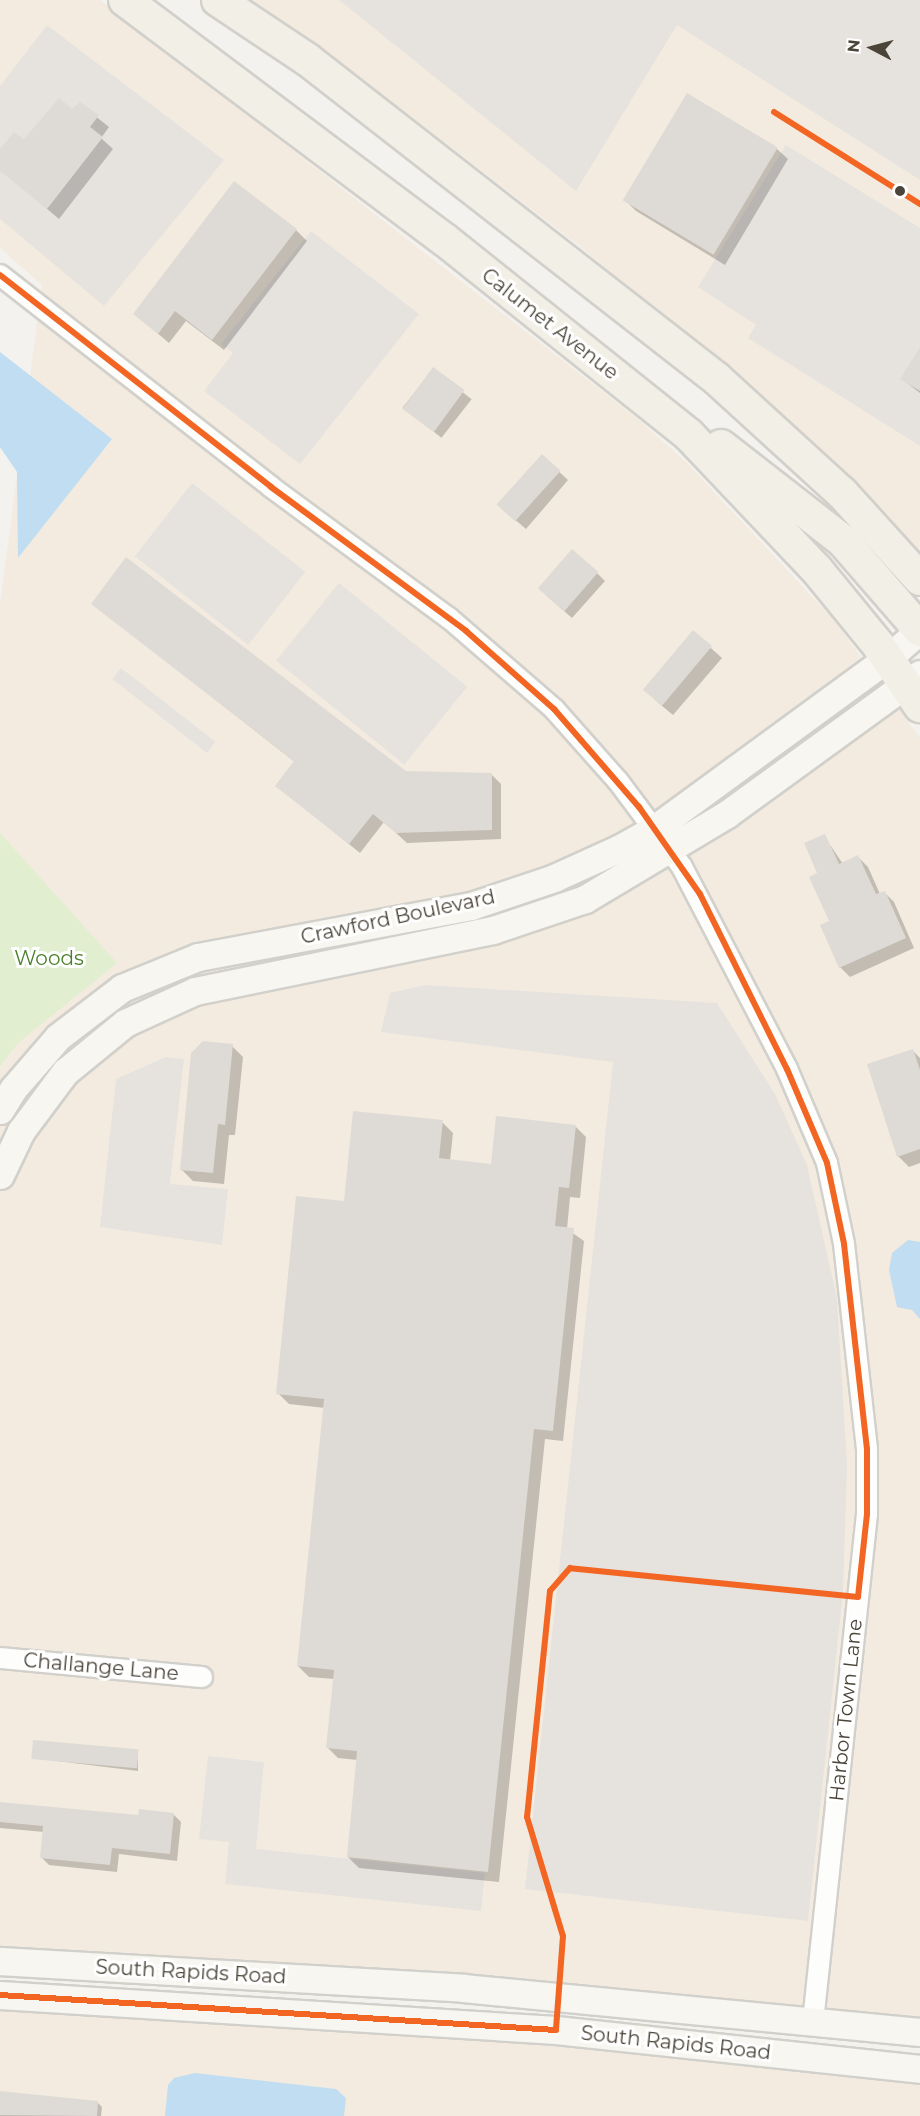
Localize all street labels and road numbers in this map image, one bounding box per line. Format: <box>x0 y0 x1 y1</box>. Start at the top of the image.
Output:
street label: Calumet Avenue <box>477 263 623 385</box>
street label: Crawford Boulevard <box>299 885 497 949</box>
street label: Harbor Town Lane <box>824 1618 868 1802</box>
street label: Challange Lane <box>22 1648 180 1686</box>
street label: South Rapids Road <box>95 1955 287 1989</box>
street label: South Rapids Road <box>580 2021 772 2065</box>

